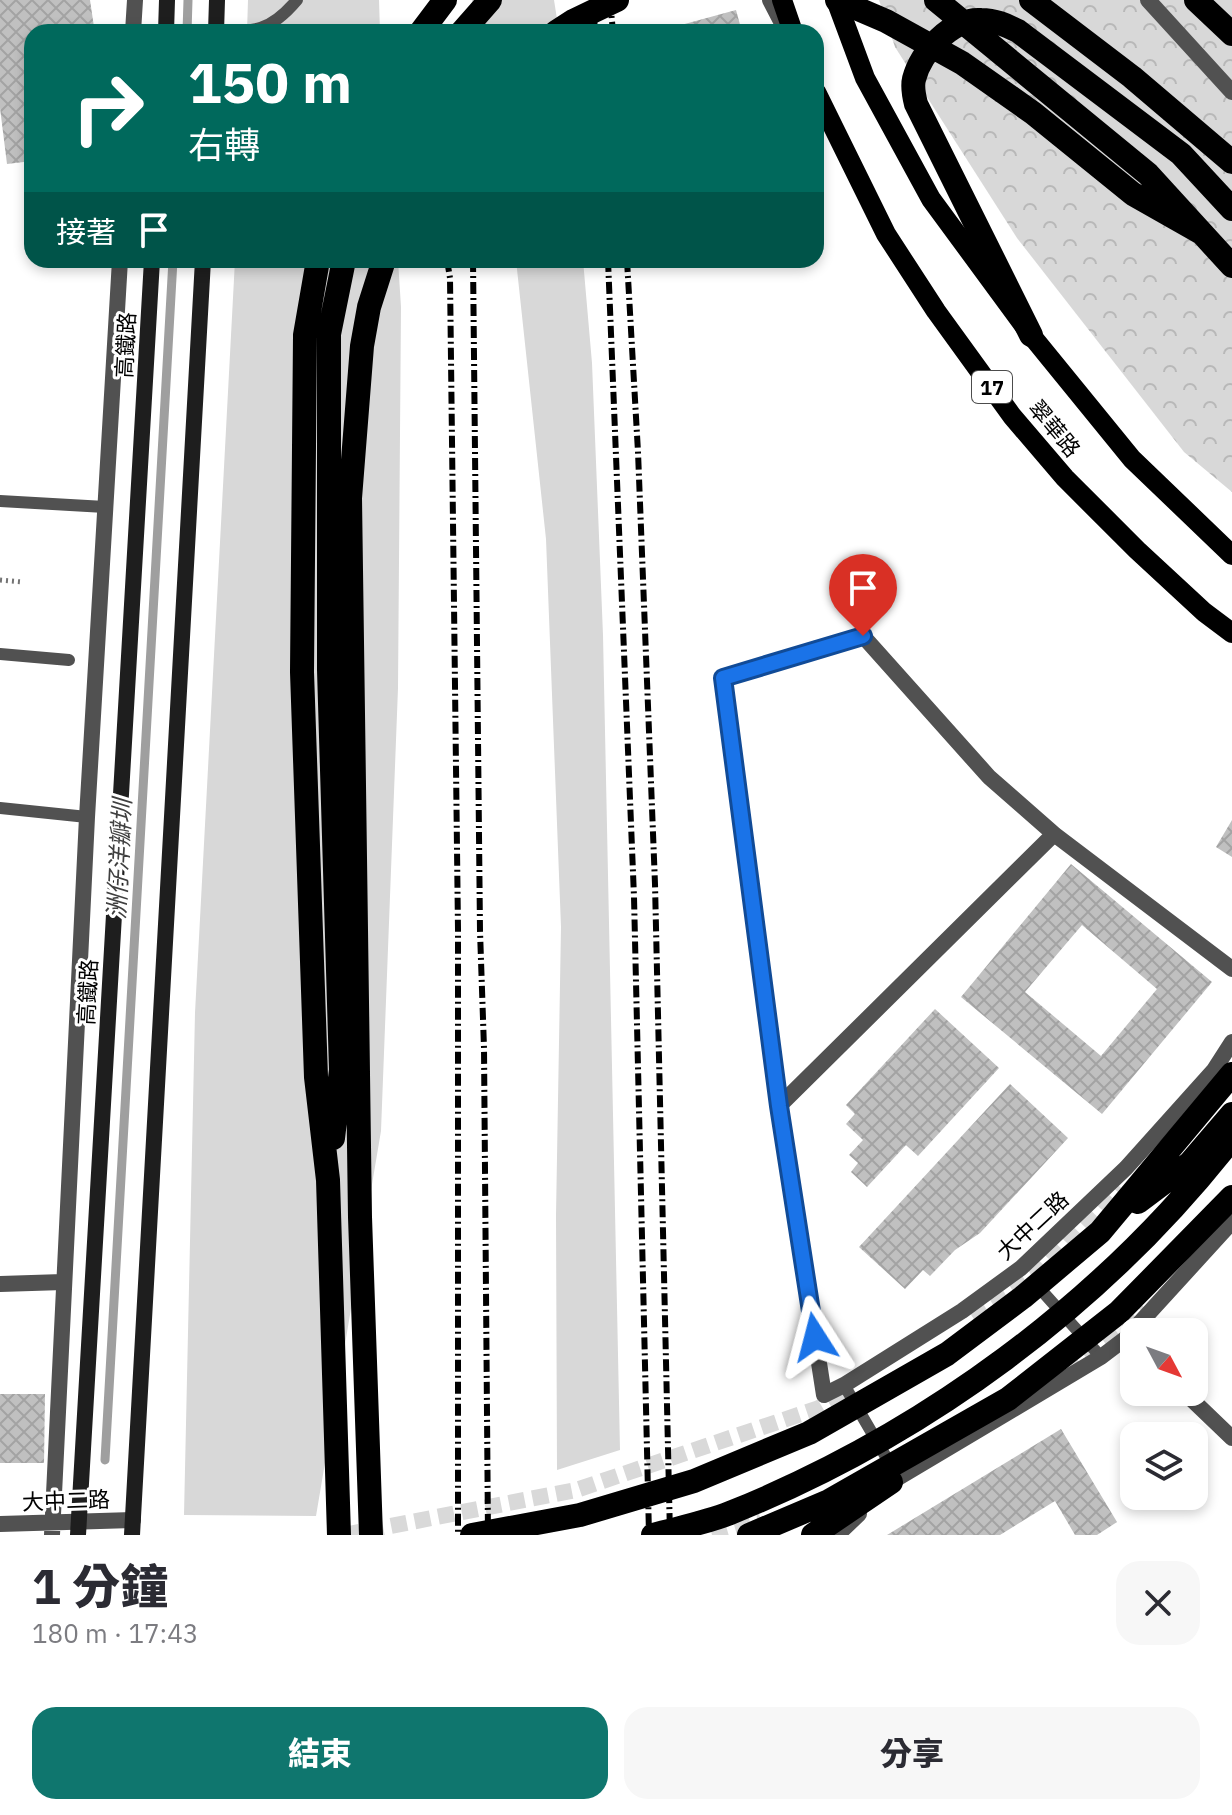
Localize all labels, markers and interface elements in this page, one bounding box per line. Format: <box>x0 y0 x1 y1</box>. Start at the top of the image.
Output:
text: 150 m <box>188 46 352 118</box>
icon: right <box>56 56 160 160</box>
text: 右轉 <box>188 121 260 168</box>
icon: arrive <box>132 208 176 252</box>
text: 接著 <box>56 212 116 251</box>
street label: 高鐵路 <box>109 311 141 379</box>
road number: 17 <box>972 371 1012 403</box>
street label: 翠華路 <box>1023 393 1087 463</box>
pin <box>829 554 897 636</box>
icon: arrive <box>841 566 885 610</box>
water label: 洲仔洋瓣圳 <box>100 795 138 920</box>
street label: 高鐵路 <box>71 958 103 1026</box>
street label: 大中二路 <box>990 1184 1074 1266</box>
position arrow <box>773 1295 857 1379</box>
north arrow <box>1120 1318 1208 1406</box>
map controls <box>1120 1318 1208 1510</box>
button: layers <box>1120 1422 1208 1510</box>
street label: 大中二路 <box>22 1484 110 1516</box>
text: 1 分鐘 <box>32 1555 168 1617</box>
button: close <box>1116 1561 1200 1645</box>
text: 180 m · 17:43 <box>32 1616 198 1650</box>
button: 結束 <box>32 1707 608 1799</box>
button: 分享 <box>624 1707 1200 1799</box>

